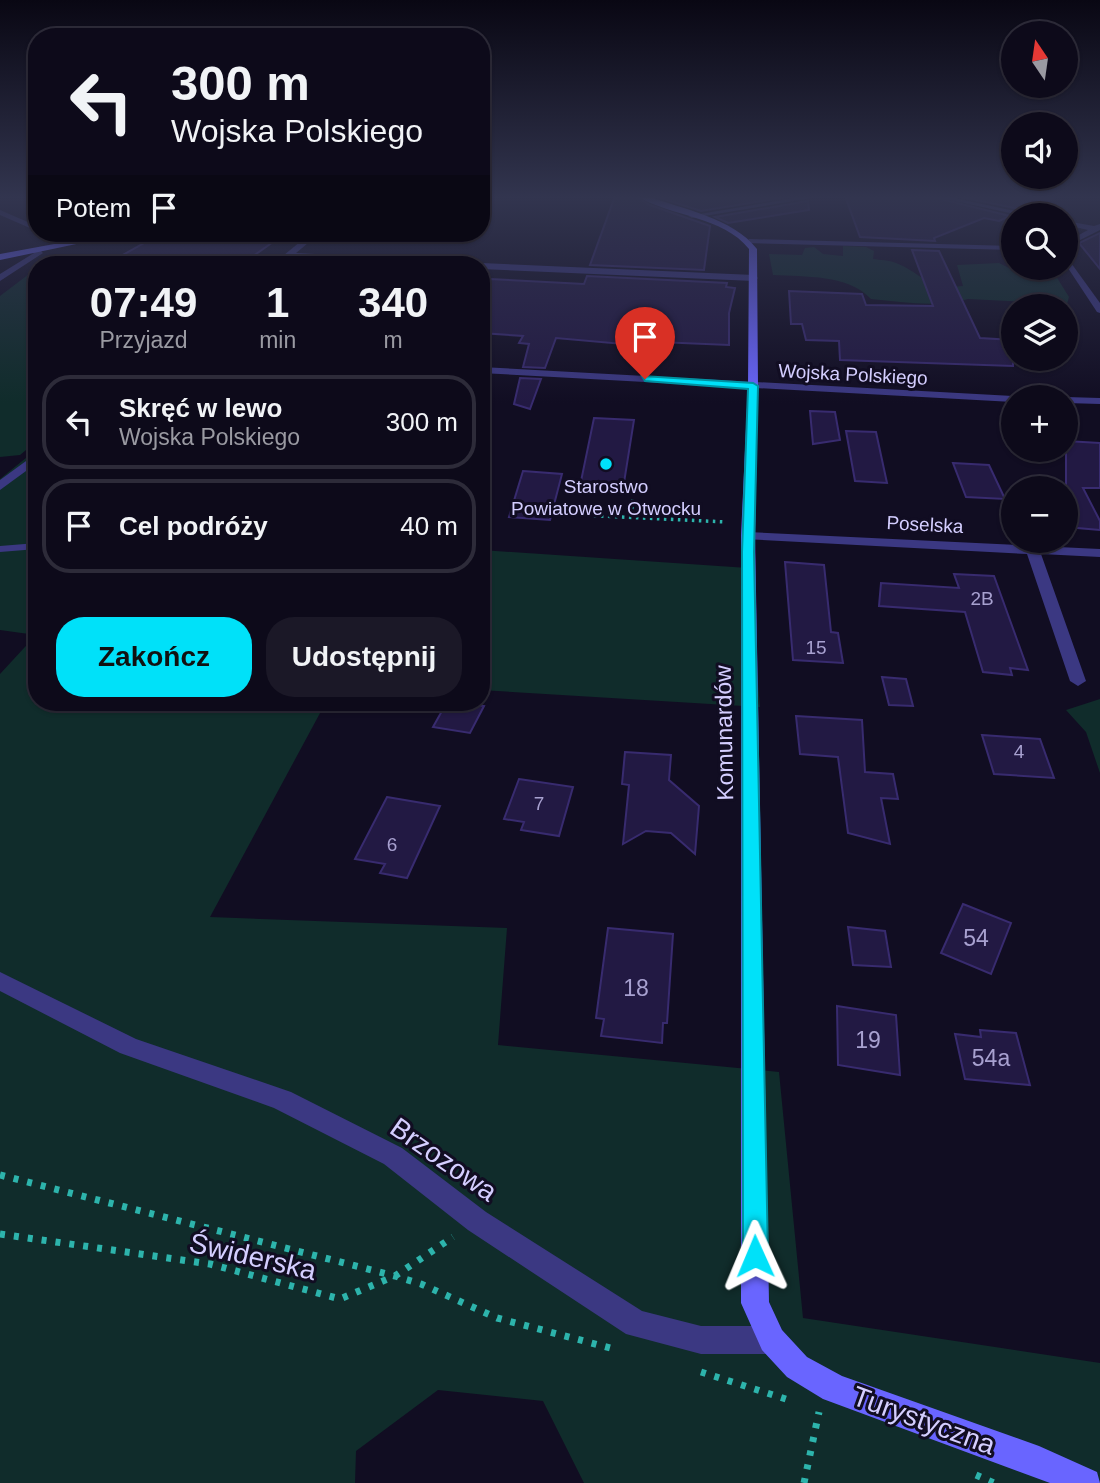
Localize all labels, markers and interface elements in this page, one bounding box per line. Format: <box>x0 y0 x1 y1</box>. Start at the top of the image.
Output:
north arrow <box>1001 21 1078 98</box>
map controls <box>1001 21 1078 553</box>
icon: left <box>56 56 147 147</box>
text: 300 m <box>171 56 310 110</box>
button: sound <box>1001 112 1078 189</box>
text: Wojska Polskiego <box>171 113 423 149</box>
icon: arrive <box>145 189 183 227</box>
text: Potem <box>56 193 131 223</box>
button: search <box>1001 203 1078 280</box>
text: 07:49 <box>90 279 197 326</box>
text: 1 <box>266 279 289 326</box>
text: 340 <box>358 279 428 326</box>
button: layers <box>1001 294 1078 371</box>
pin <box>615 307 675 379</box>
icon: arrive <box>626 318 664 356</box>
text: Przyjazd <box>99 327 188 353</box>
text: min <box>259 327 296 353</box>
text: m <box>384 327 403 353</box>
street label: Wojska Polskiego <box>778 360 928 389</box>
button: + <box>1001 385 1078 462</box>
text: Skręć w lewo <box>119 393 282 423</box>
icon: left <box>60 403 98 441</box>
text: 300 m <box>386 407 458 437</box>
text: Wojska Polskiego <box>119 424 300 450</box>
marker: Starostwo Powiatowe w Otwocku <box>598 456 614 472</box>
place label: Starostwo Powiatowe w Otwocku <box>511 476 701 519</box>
button: − <box>1001 476 1078 553</box>
icon: arrive <box>60 507 98 545</box>
text: Cel podróży <box>119 511 268 541</box>
text: 40 m <box>400 511 458 541</box>
street label: Poselska <box>886 512 964 537</box>
house number: 2B <box>970 588 994 609</box>
button: Zakończ <box>56 617 252 697</box>
button: Udostępnij <box>266 617 462 697</box>
house number: 15 <box>805 637 827 658</box>
street label: Komunardów <box>710 665 738 801</box>
house number: 4 <box>1014 741 1025 762</box>
house number: 7 <box>534 793 544 814</box>
house number: 6 <box>387 834 397 855</box>
house number: 54 <box>963 925 989 951</box>
house number: 18 <box>623 975 649 1001</box>
house number: 19 <box>855 1027 881 1053</box>
house number: 54a <box>972 1045 1010 1071</box>
street label: Brzozowa <box>384 1111 503 1208</box>
position arrow <box>718 1219 792 1293</box>
street label: Świderska <box>186 1226 320 1286</box>
street label: Turystyczna <box>848 1380 1000 1461</box>

